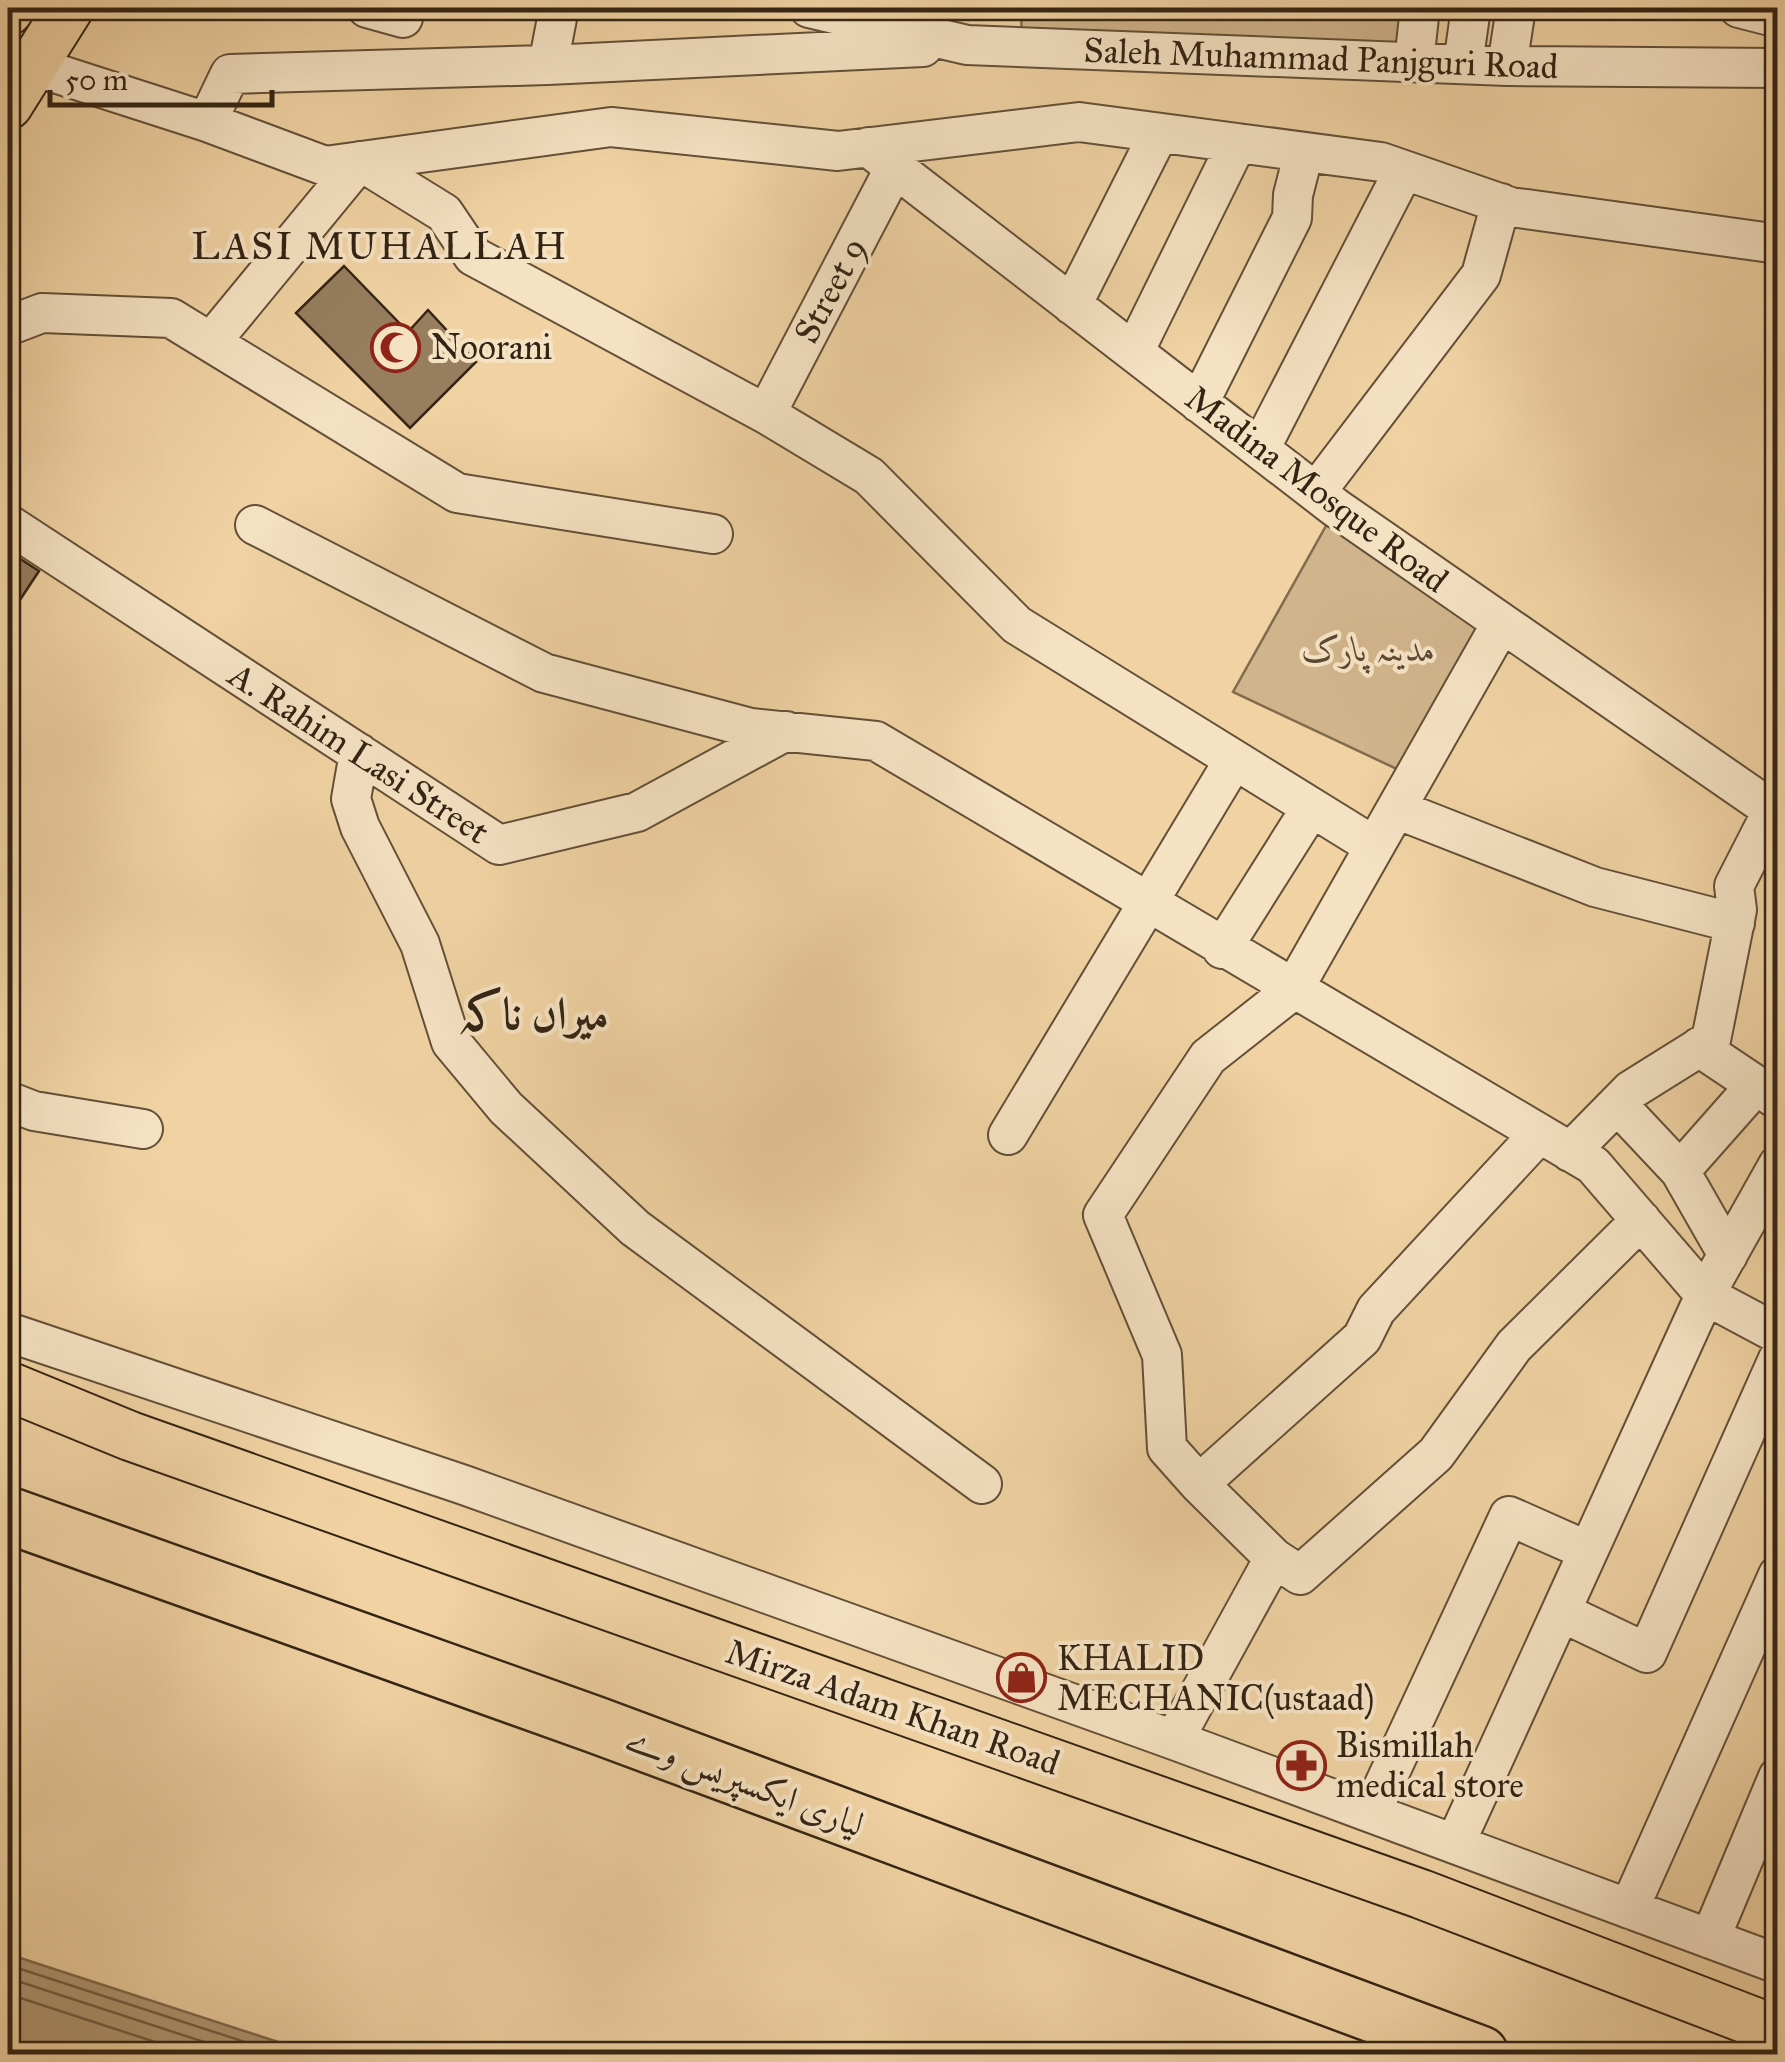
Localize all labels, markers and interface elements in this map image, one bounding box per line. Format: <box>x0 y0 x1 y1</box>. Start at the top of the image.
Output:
street label: Saleh Muhammad Panjguri Road <box>1083 29 1559 88</box>
scale bar <box>50 45 272 107</box>
text: 50 m <box>65 62 128 98</box>
district label: LASI MUHALLAH <box>192 223 568 269</box>
street label: Street 9 <box>785 230 876 350</box>
mosque icon: Noorani <box>370 321 422 373</box>
place label: Noorani <box>431 326 553 369</box>
street label: Madina Mosque Road <box>1177 377 1457 602</box>
park label: مدینہ پارک <box>1302 628 1436 674</box>
street label: A. Rahim Lasi Street <box>219 652 497 854</box>
district label: میراں ناکہ <box>457 986 609 1041</box>
street label: Mirza Adam Khan Road <box>720 1630 1066 1785</box>
place label: KHALID MECHANIC(ustaad) <box>1057 1637 1374 1720</box>
shop icon: KHALID MECHANIC(ustaad) <box>996 1652 1048 1704</box>
street label: لیاری ایکسپریس وے <box>619 1716 870 1848</box>
place label: Bismillah medical store <box>1336 1724 1524 1807</box>
pharmacy icon: Bismillah medical store <box>1275 1739 1327 1791</box>

